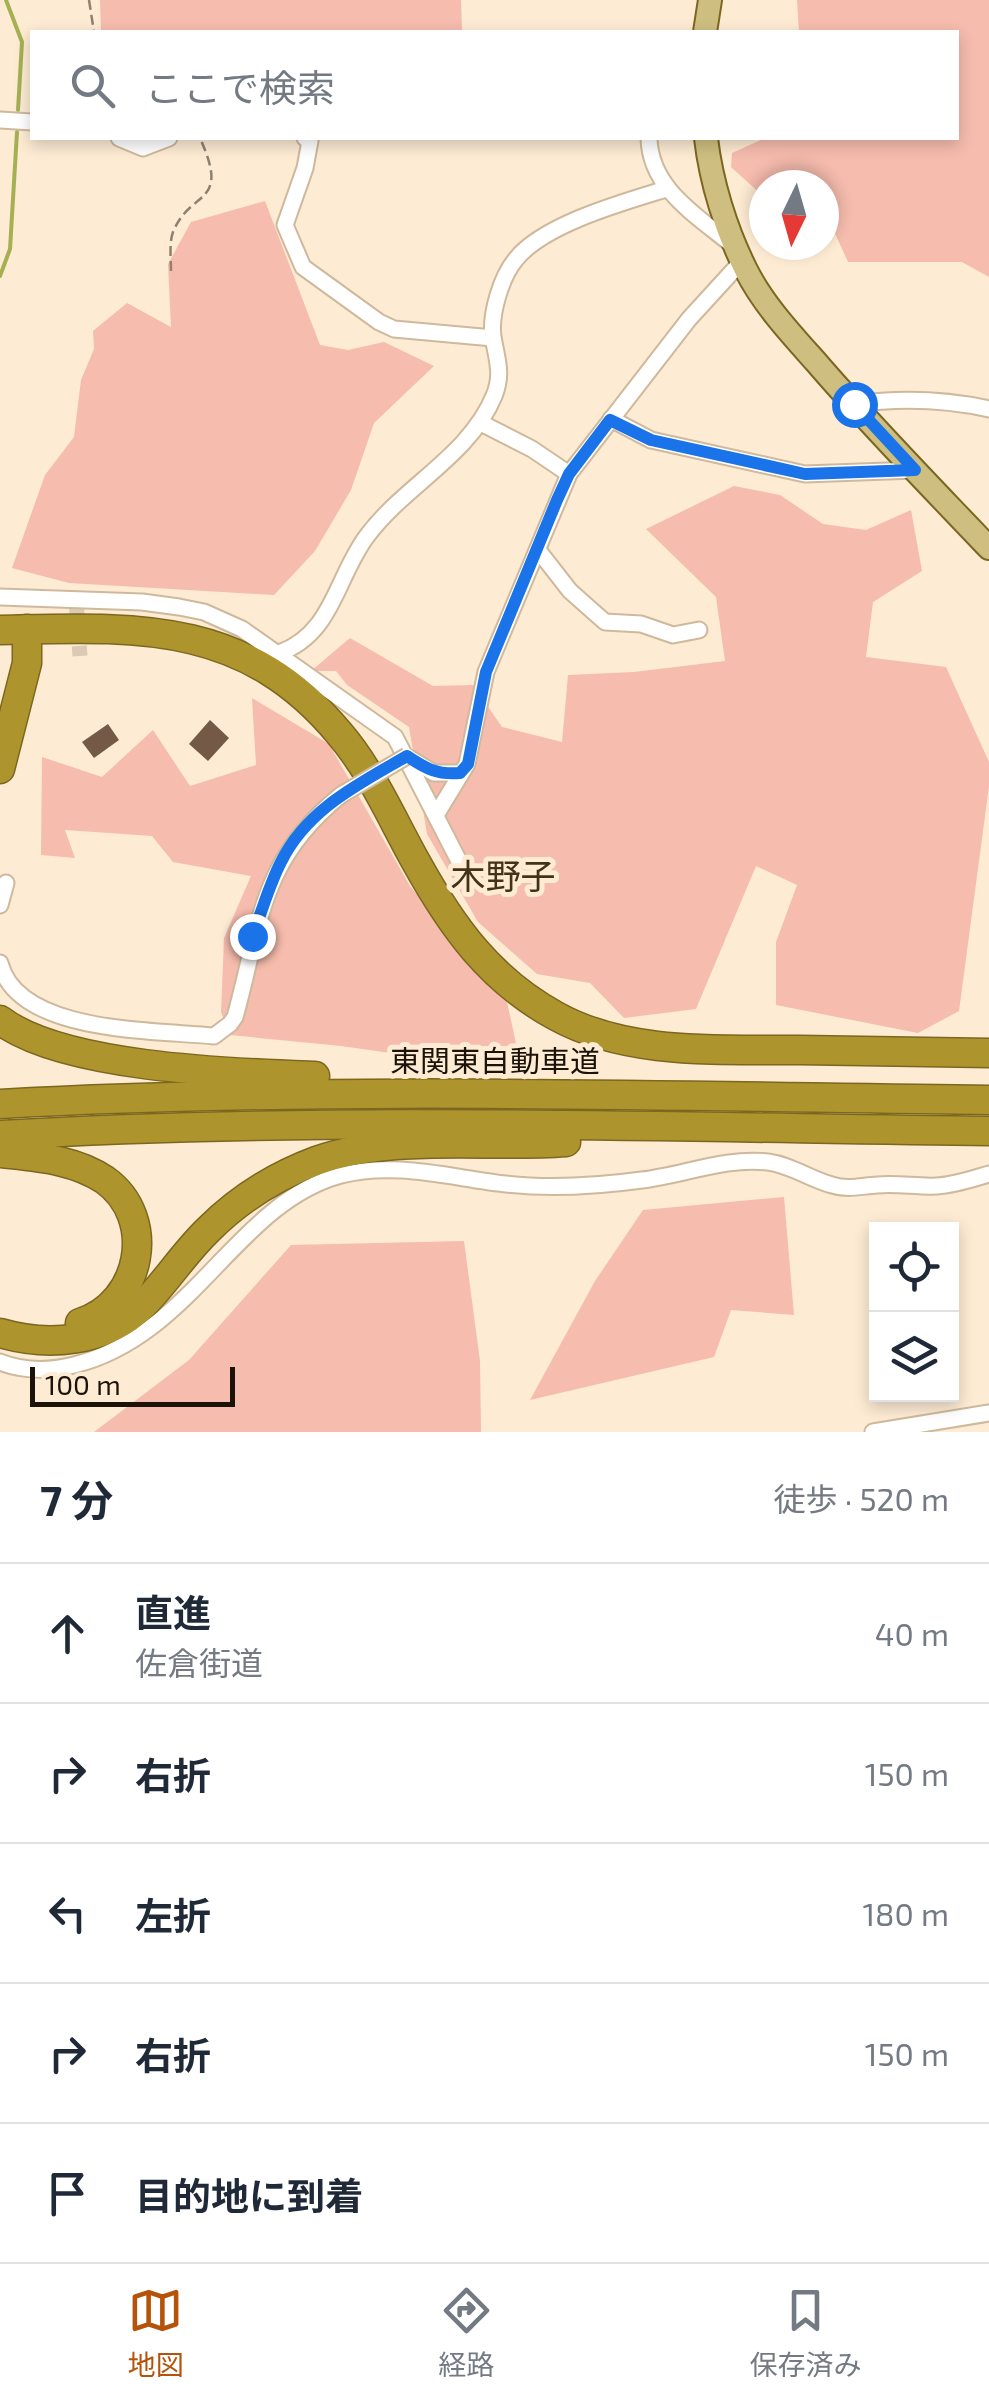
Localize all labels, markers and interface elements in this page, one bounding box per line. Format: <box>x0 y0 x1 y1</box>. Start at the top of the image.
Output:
search box <box>30 30 959 140</box>
icon: search <box>65 58 120 113</box>
text: ここで検索 <box>145 64 335 110</box>
north arrow <box>749 170 839 260</box>
route start <box>832 382 878 428</box>
district label: 木野子 <box>450 854 556 896</box>
route end <box>230 914 276 960</box>
street label: 東関東自動車道 <box>390 1042 600 1078</box>
map controls <box>869 1222 959 1402</box>
button: locate <box>869 1222 959 1312</box>
button: layers <box>869 1312 959 1402</box>
scale bar <box>30 1362 235 1406</box>
text: 100 m <box>45 1367 121 1401</box>
text: 7 分 <box>40 1474 113 1524</box>
text: 徒歩 · 520 m <box>774 1479 949 1517</box>
text: 直進 <box>135 1589 211 1635</box>
icon: ahead <box>40 1606 95 1661</box>
text: 40 m <box>875 1614 949 1652</box>
text: 佐倉街道 <box>135 1643 263 1681</box>
icon: right <box>40 1746 95 1801</box>
text: 右折 <box>135 1752 211 1798</box>
text: 150 m <box>865 1754 949 1792</box>
icon: left <box>40 1886 95 1941</box>
text: 左折 <box>135 1892 211 1938</box>
text: 180 m <box>862 1894 949 1932</box>
icon: right <box>40 2026 95 2081</box>
text: 右折 <box>135 2032 211 2078</box>
text: 150 m <box>865 2034 949 2072</box>
icon: arrive <box>40 2166 95 2221</box>
text: 目的地に到着 <box>135 2172 363 2218</box>
tab: 地図 <box>127 2283 184 2383</box>
tab: 経路 <box>438 2283 495 2383</box>
tab: 保存済み <box>749 2283 862 2383</box>

